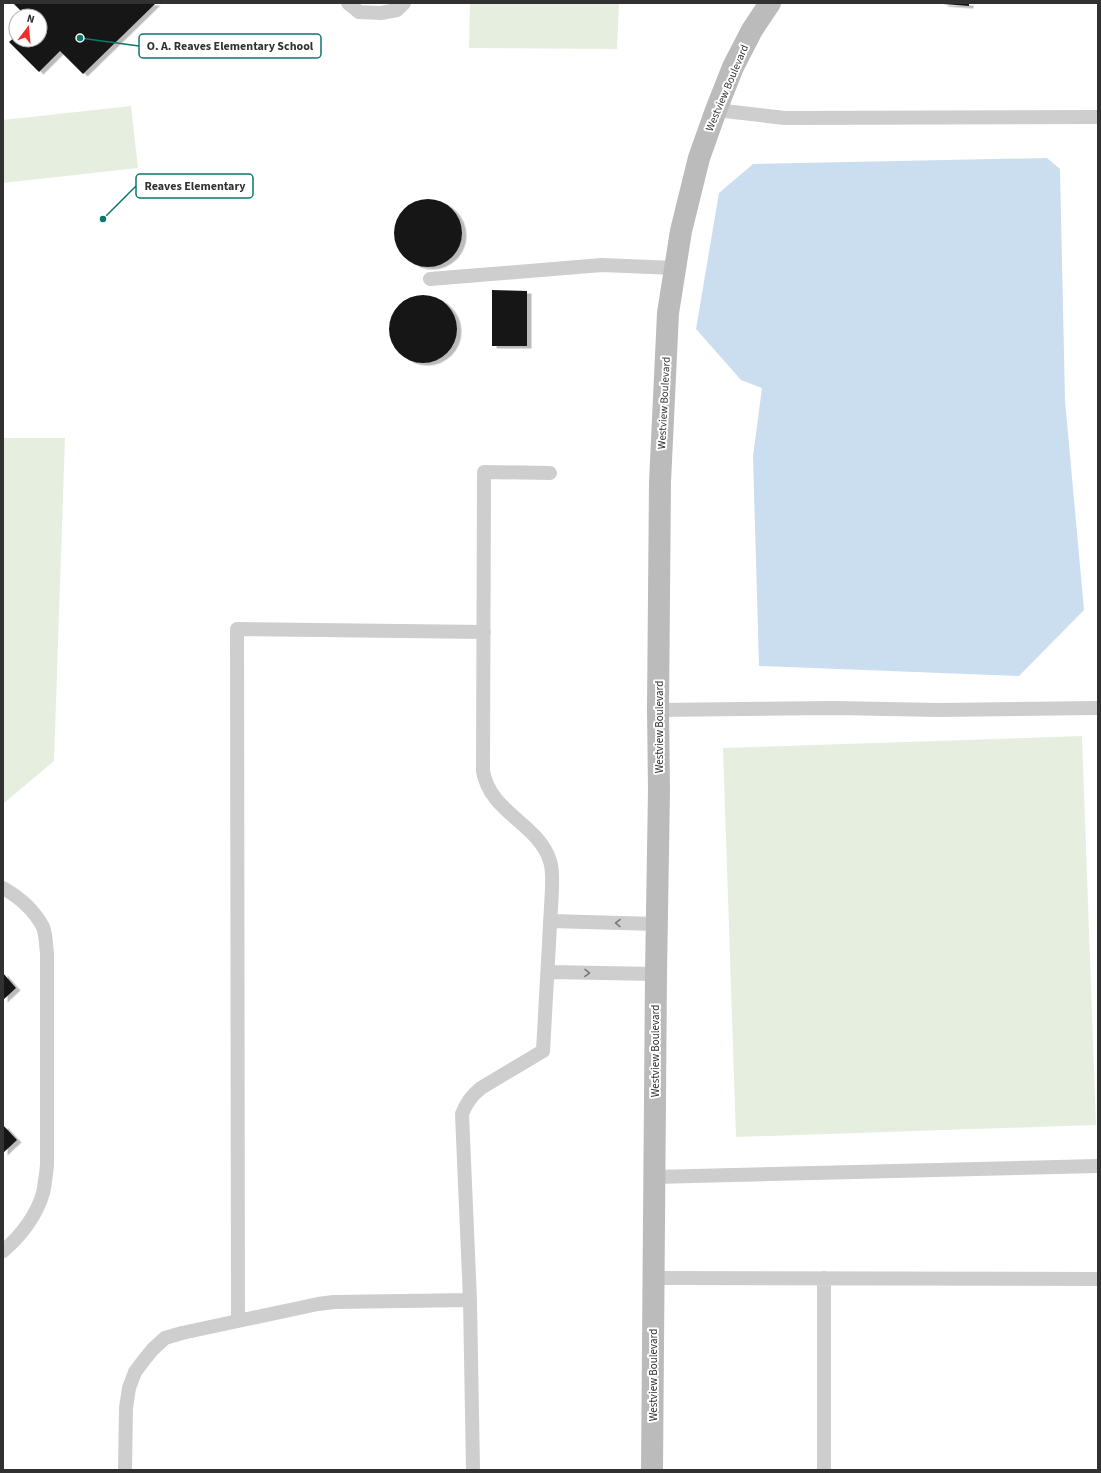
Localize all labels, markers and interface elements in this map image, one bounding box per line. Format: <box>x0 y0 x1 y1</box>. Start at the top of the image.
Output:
north arrow <box>8 8 48 48</box>
text: N <box>25 11 36 27</box>
callout: O. A. Reaves Elementary School <box>139 34 321 58</box>
text: O. A. Reaves Elementary School <box>147 38 314 55</box>
street label: Westview Boulevard <box>702 42 752 134</box>
callout: Reaves Elementary <box>136 174 253 198</box>
text: Reaves Elementary <box>144 178 246 195</box>
street label: Westview Boulevard <box>654 356 674 450</box>
street label: Westview Boulevard <box>652 681 667 773</box>
one-way arrow <box>615 919 621 927</box>
one-way arrow <box>584 969 590 977</box>
street label: Westview Boulevard <box>648 1005 663 1097</box>
street label: Westview Boulevard <box>646 1329 661 1421</box>

